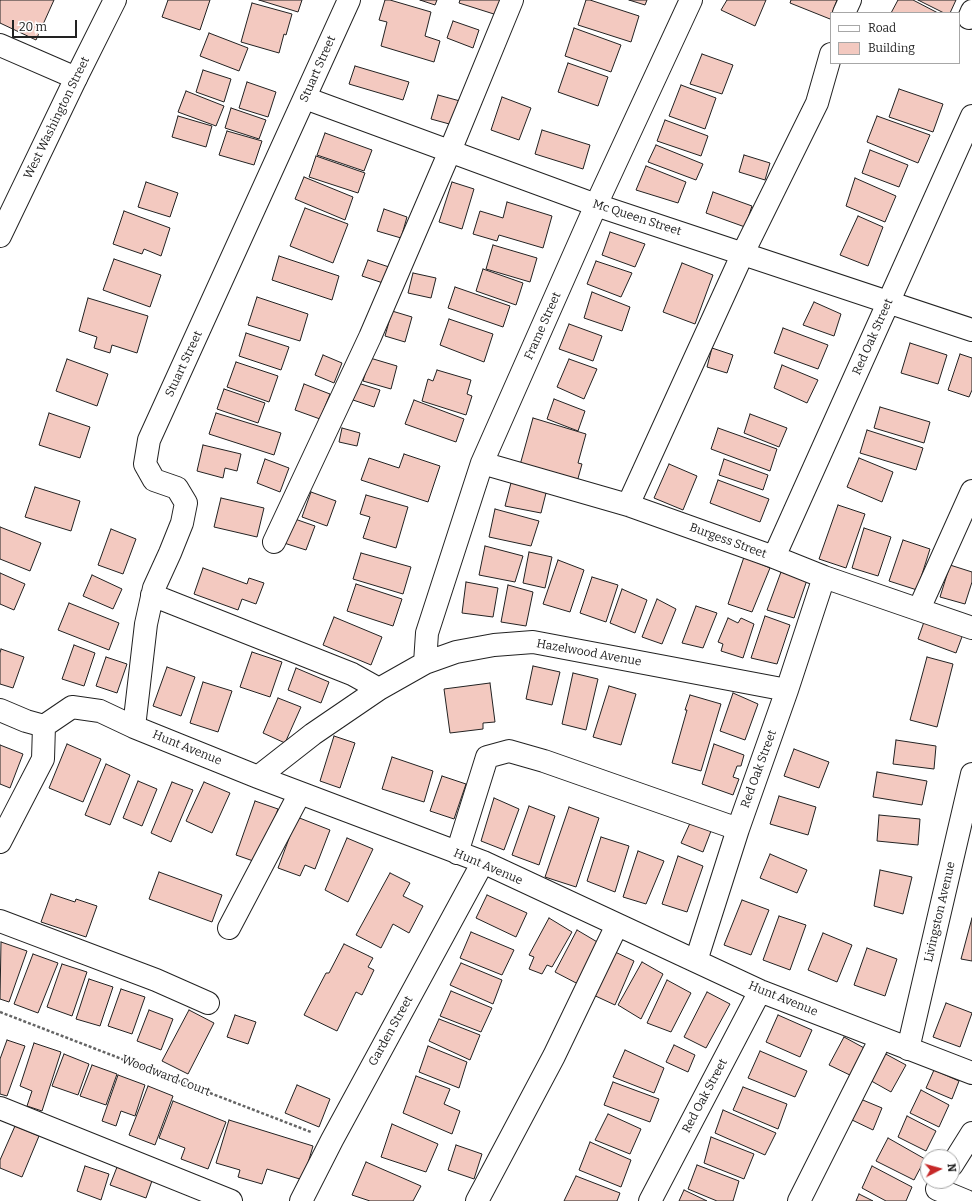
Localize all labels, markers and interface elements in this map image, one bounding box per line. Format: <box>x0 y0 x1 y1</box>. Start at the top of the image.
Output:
scale bar <box>14 12 79 38</box>
legend <box>830 12 960 64</box>
text: 20 m <box>19 20 47 34</box>
text: Road <box>868 21 896 35</box>
street label: Stuart Street <box>297 33 339 105</box>
text: Building <box>868 41 915 55</box>
street label: West Washington Street <box>21 55 93 181</box>
street label: Mc Queen Street <box>591 197 683 239</box>
street label: Frame Street <box>522 290 564 362</box>
street label: Red Oak Street <box>850 297 896 377</box>
street label: Stuart Street <box>162 329 206 399</box>
street label: Burgess Street <box>688 520 768 562</box>
street label: Hazelwood Avenue <box>535 637 643 669</box>
street label: Hunt Avenue <box>150 728 224 768</box>
street label: Red Oak Street <box>738 728 780 810</box>
street label: Hunt Avenue <box>451 846 525 888</box>
street label: Livingston Avenue <box>921 860 959 964</box>
street label: Hunt Avenue <box>746 979 820 1019</box>
street label: Garden Street <box>366 993 416 1069</box>
street label: Woodward Court <box>120 1052 212 1100</box>
street label: Red Oak Street <box>679 1056 731 1136</box>
north arrow <box>920 1149 960 1189</box>
text: N <box>945 1163 958 1173</box>

